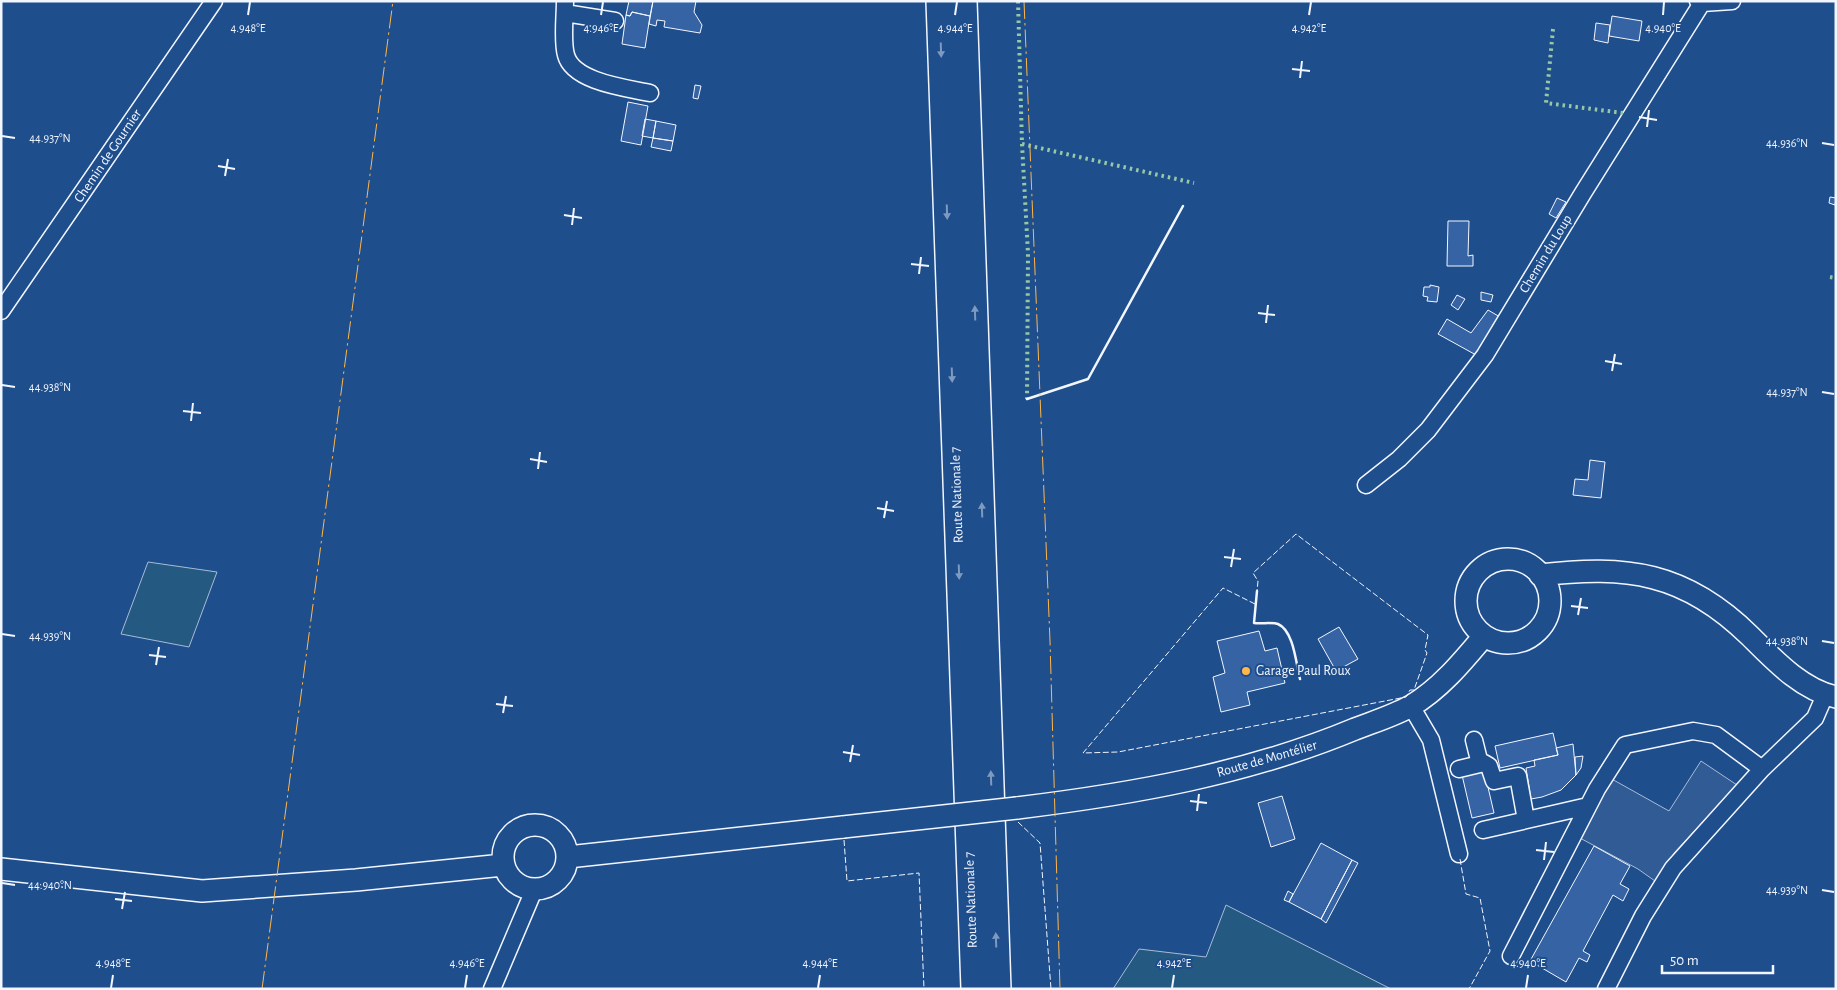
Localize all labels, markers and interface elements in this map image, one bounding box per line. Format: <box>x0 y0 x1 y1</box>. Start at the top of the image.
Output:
text: 4.948°E <box>231 22 266 34</box>
text: 4.946°E <box>584 22 619 34</box>
text: 4.944°E <box>937 22 973 34</box>
text: 4.942°E <box>1292 22 1327 34</box>
text: 4.940°E <box>1645 22 1681 34</box>
one-way arrow <box>937 42 945 58</box>
street label: Chemin de Gournier <box>72 106 145 205</box>
text: 44.937°N <box>29 132 71 144</box>
text: 44.936°N <box>1766 137 1808 149</box>
one-way arrow <box>943 205 951 221</box>
street label: Chemin du Loup <box>1517 212 1575 296</box>
one-way arrow <box>971 305 979 321</box>
one-way arrow <box>949 367 957 383</box>
text: 44.938°N <box>29 381 71 393</box>
text: 44.937°N <box>1766 386 1808 398</box>
street label: Route Nationale 7 <box>948 446 966 543</box>
one-way arrow <box>977 502 985 518</box>
one-way arrow <box>956 564 964 580</box>
text: 44.939°N <box>29 630 71 642</box>
text: 44.938°N <box>1766 635 1808 647</box>
place label: Garage Paul Roux <box>1256 664 1351 678</box>
marker: Garage Paul Roux <box>1240 665 1252 677</box>
street label: Route de Montélier <box>1215 738 1319 780</box>
one-way arrow <box>987 769 995 785</box>
street label: Route Nationale 7 <box>962 851 980 948</box>
text: 44.940°N <box>28 879 72 891</box>
text: 44.939°N <box>1766 884 1808 896</box>
one-way arrow <box>992 932 1000 948</box>
scale bar <box>1662 942 1773 974</box>
text: 50 m <box>1670 953 1699 968</box>
text: 4.948°E <box>96 957 131 969</box>
text: 4.946°E <box>450 957 485 969</box>
text: 4.944°E <box>802 957 838 969</box>
text: 4.942°E <box>1157 957 1192 969</box>
text: 4.940°E <box>1510 957 1546 969</box>

